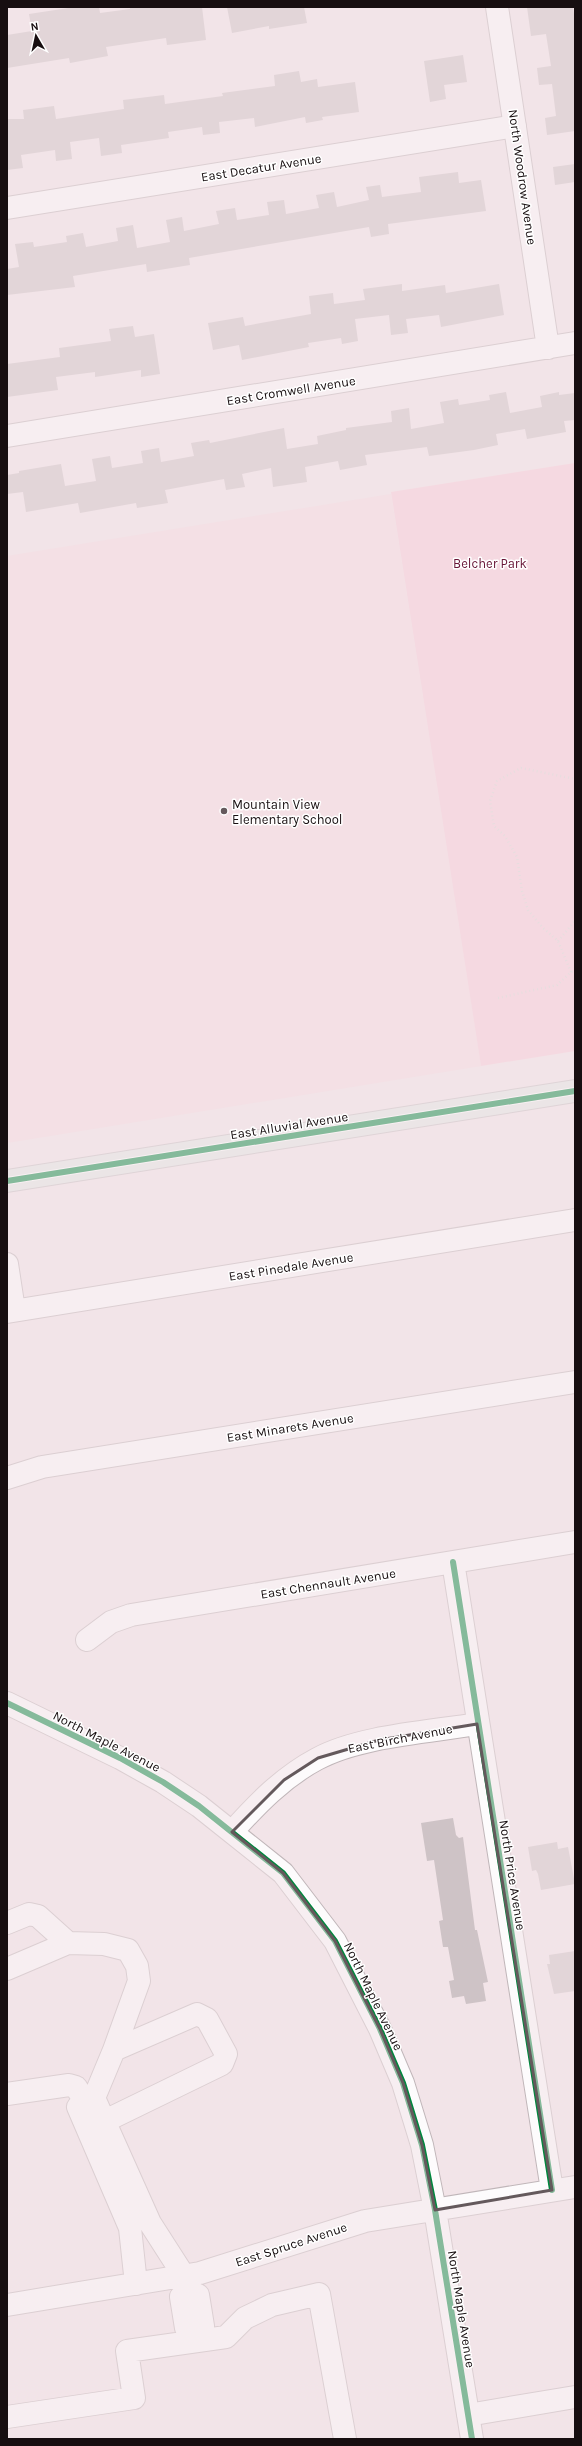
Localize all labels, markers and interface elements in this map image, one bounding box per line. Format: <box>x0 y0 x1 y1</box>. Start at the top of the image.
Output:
north arrow <box>16 16 56 56</box>
text: N <box>30 20 39 34</box>
street label: North Woodrow Avenue <box>506 108 539 246</box>
street label: East Decatur Avenue <box>200 151 323 184</box>
street label: East Cromwell Avenue <box>225 373 357 408</box>
park label: Belcher Park <box>453 556 527 571</box>
place label: Mountain View Elementary School <box>232 797 342 827</box>
marker: Mountain View Elementary School <box>219 806 229 816</box>
street label: East Alluvial Avenue <box>229 1109 349 1142</box>
street label: East Pinedale Avenue <box>228 1249 355 1284</box>
street label: East Minarets Avenue <box>226 1410 355 1445</box>
street label: East Chennault Avenue <box>259 1565 397 1602</box>
street label: North Maple Avenue <box>51 1708 163 1775</box>
street label: East Birch Avenue <box>346 1721 454 1756</box>
street label: North Price Avenue <box>496 1819 529 1932</box>
street label: North Maple Avenue <box>341 1940 406 2053</box>
street label: East Spruce Avenue <box>233 2219 349 2270</box>
street label: North Maple Avenue <box>445 2249 478 2369</box>

